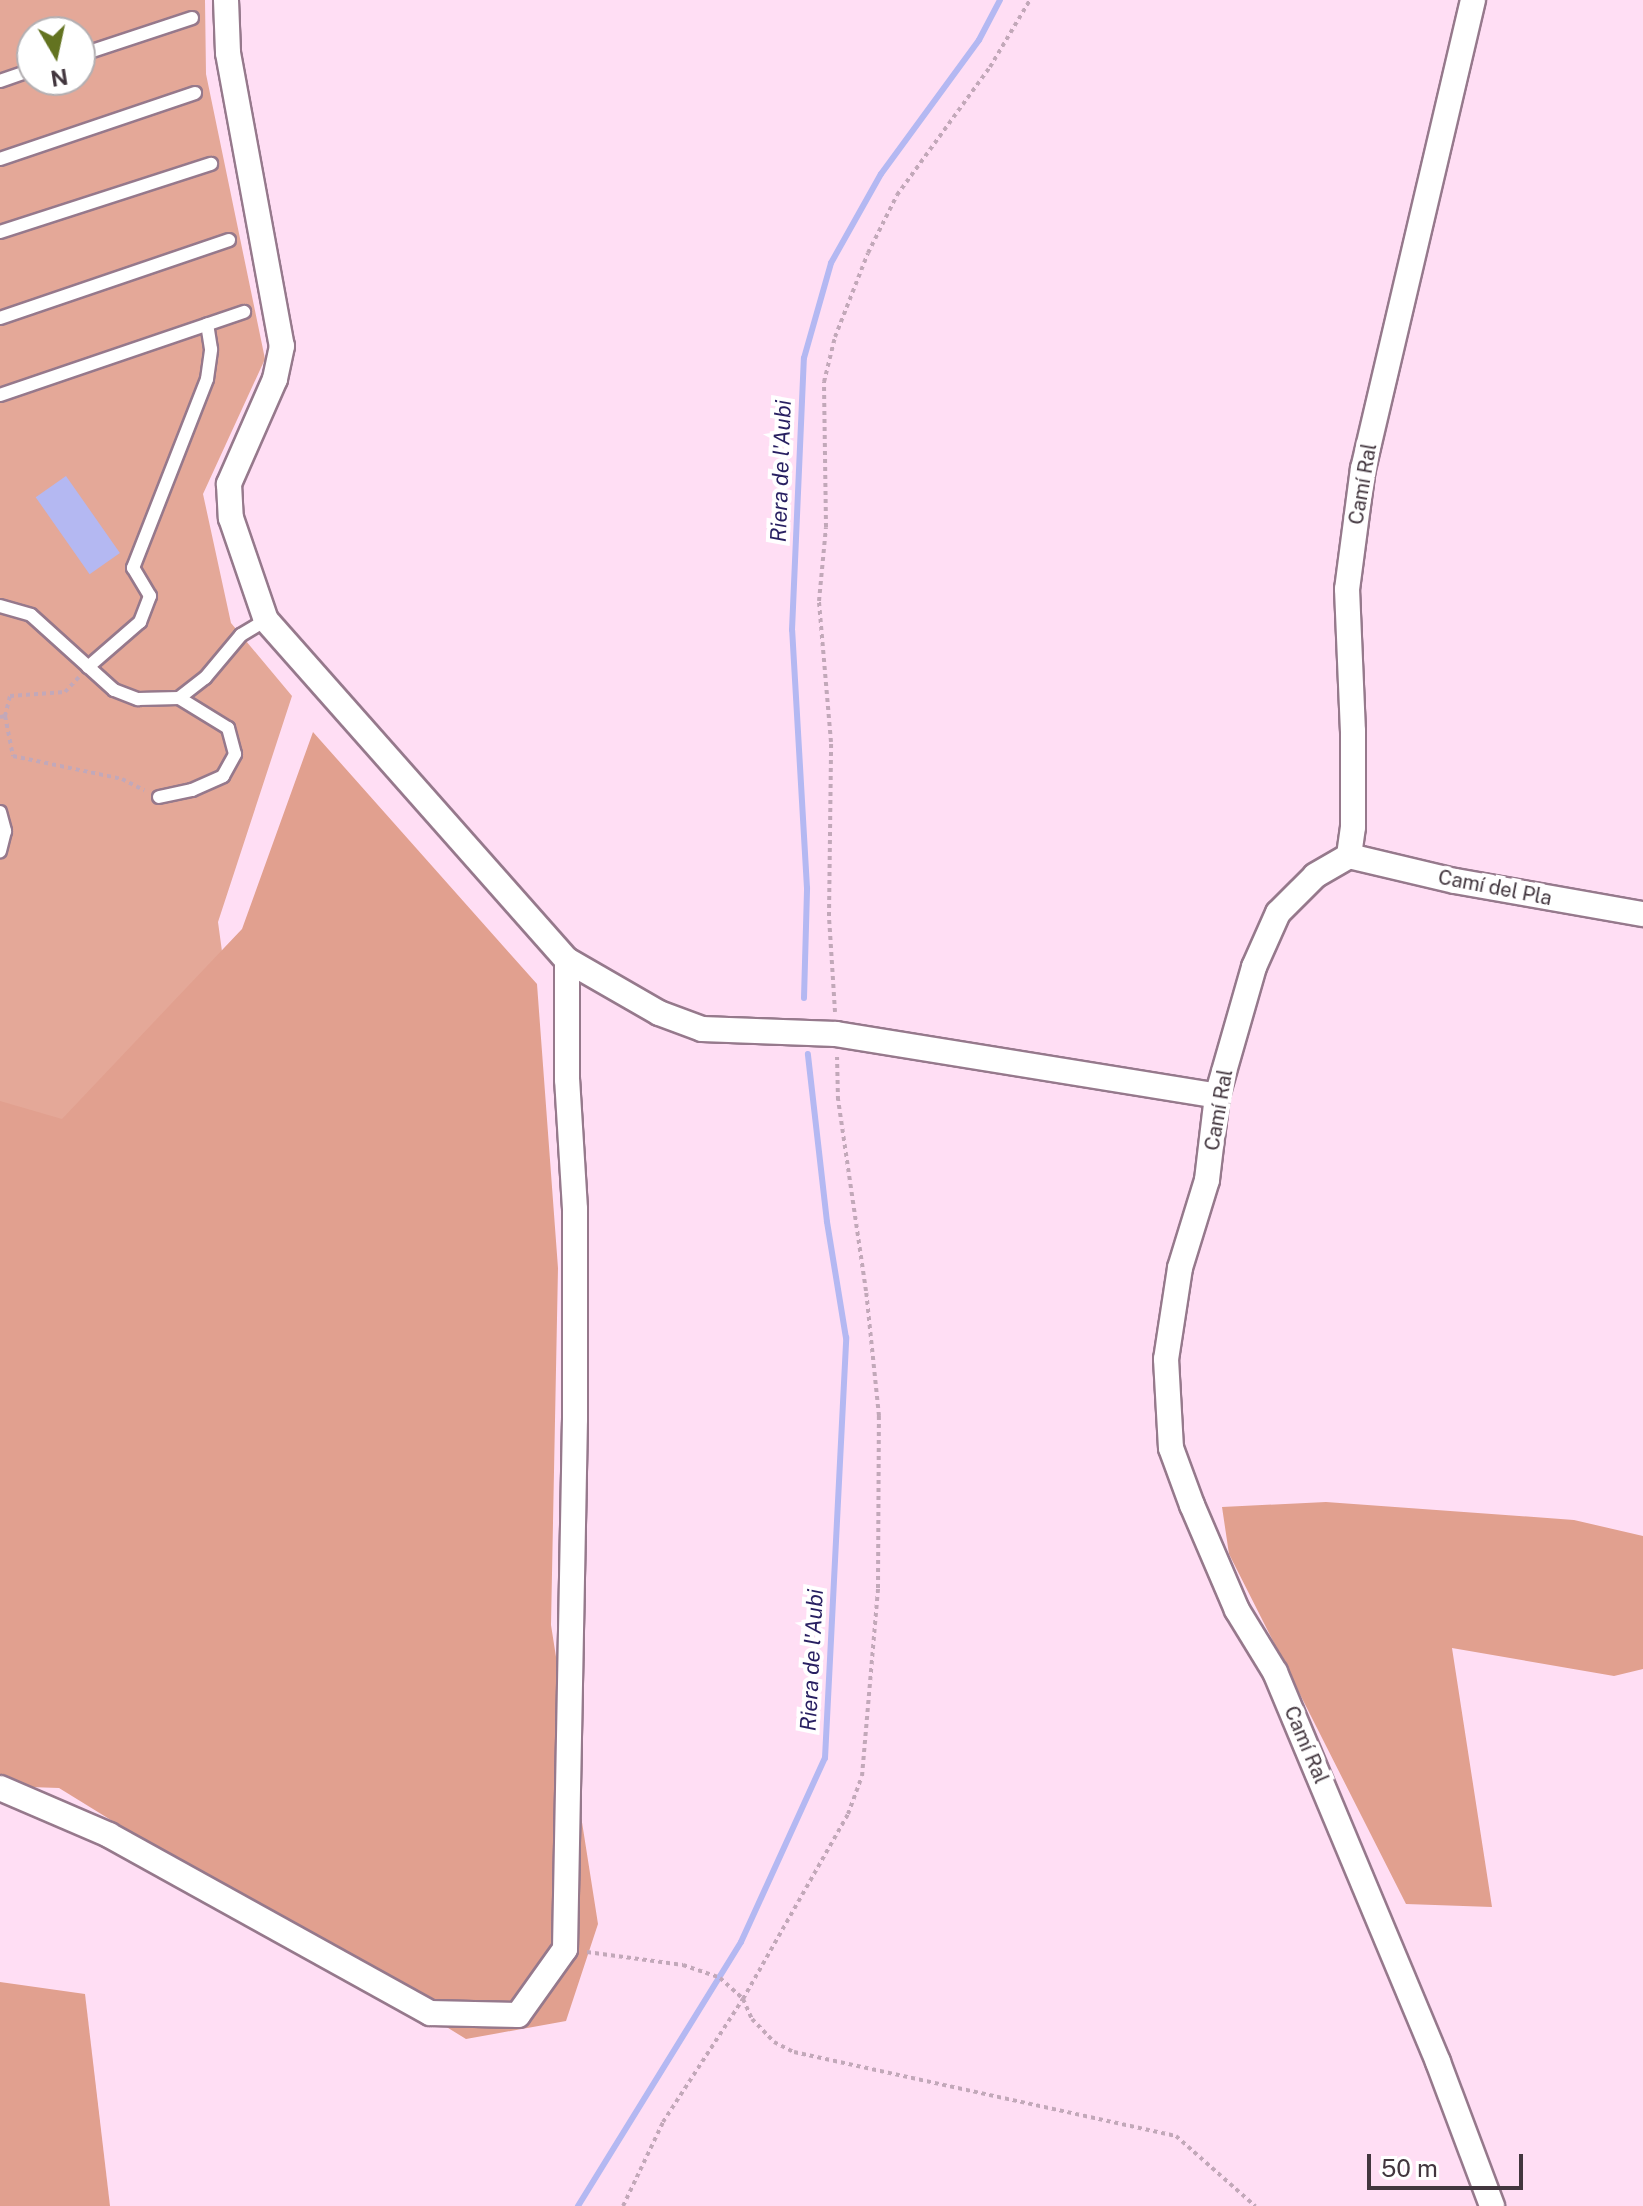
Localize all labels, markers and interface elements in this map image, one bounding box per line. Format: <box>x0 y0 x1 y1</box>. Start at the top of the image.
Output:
north arrow <box>16 16 96 96</box>
text: N <box>49 64 70 92</box>
water label: Riera de l'Aubi <box>765 399 797 543</box>
street label: Camí Ral <box>1344 441 1382 527</box>
street label: Camí del Pla <box>1436 865 1554 911</box>
street label: Camí Ral <box>1200 1067 1238 1153</box>
water label: Riera de l'Aubi <box>795 1588 829 1732</box>
street label: Camí Ral <box>1279 1703 1333 1787</box>
scale bar <box>1371 2138 1527 2188</box>
text: 50 m <box>1381 2154 1438 2182</box>

